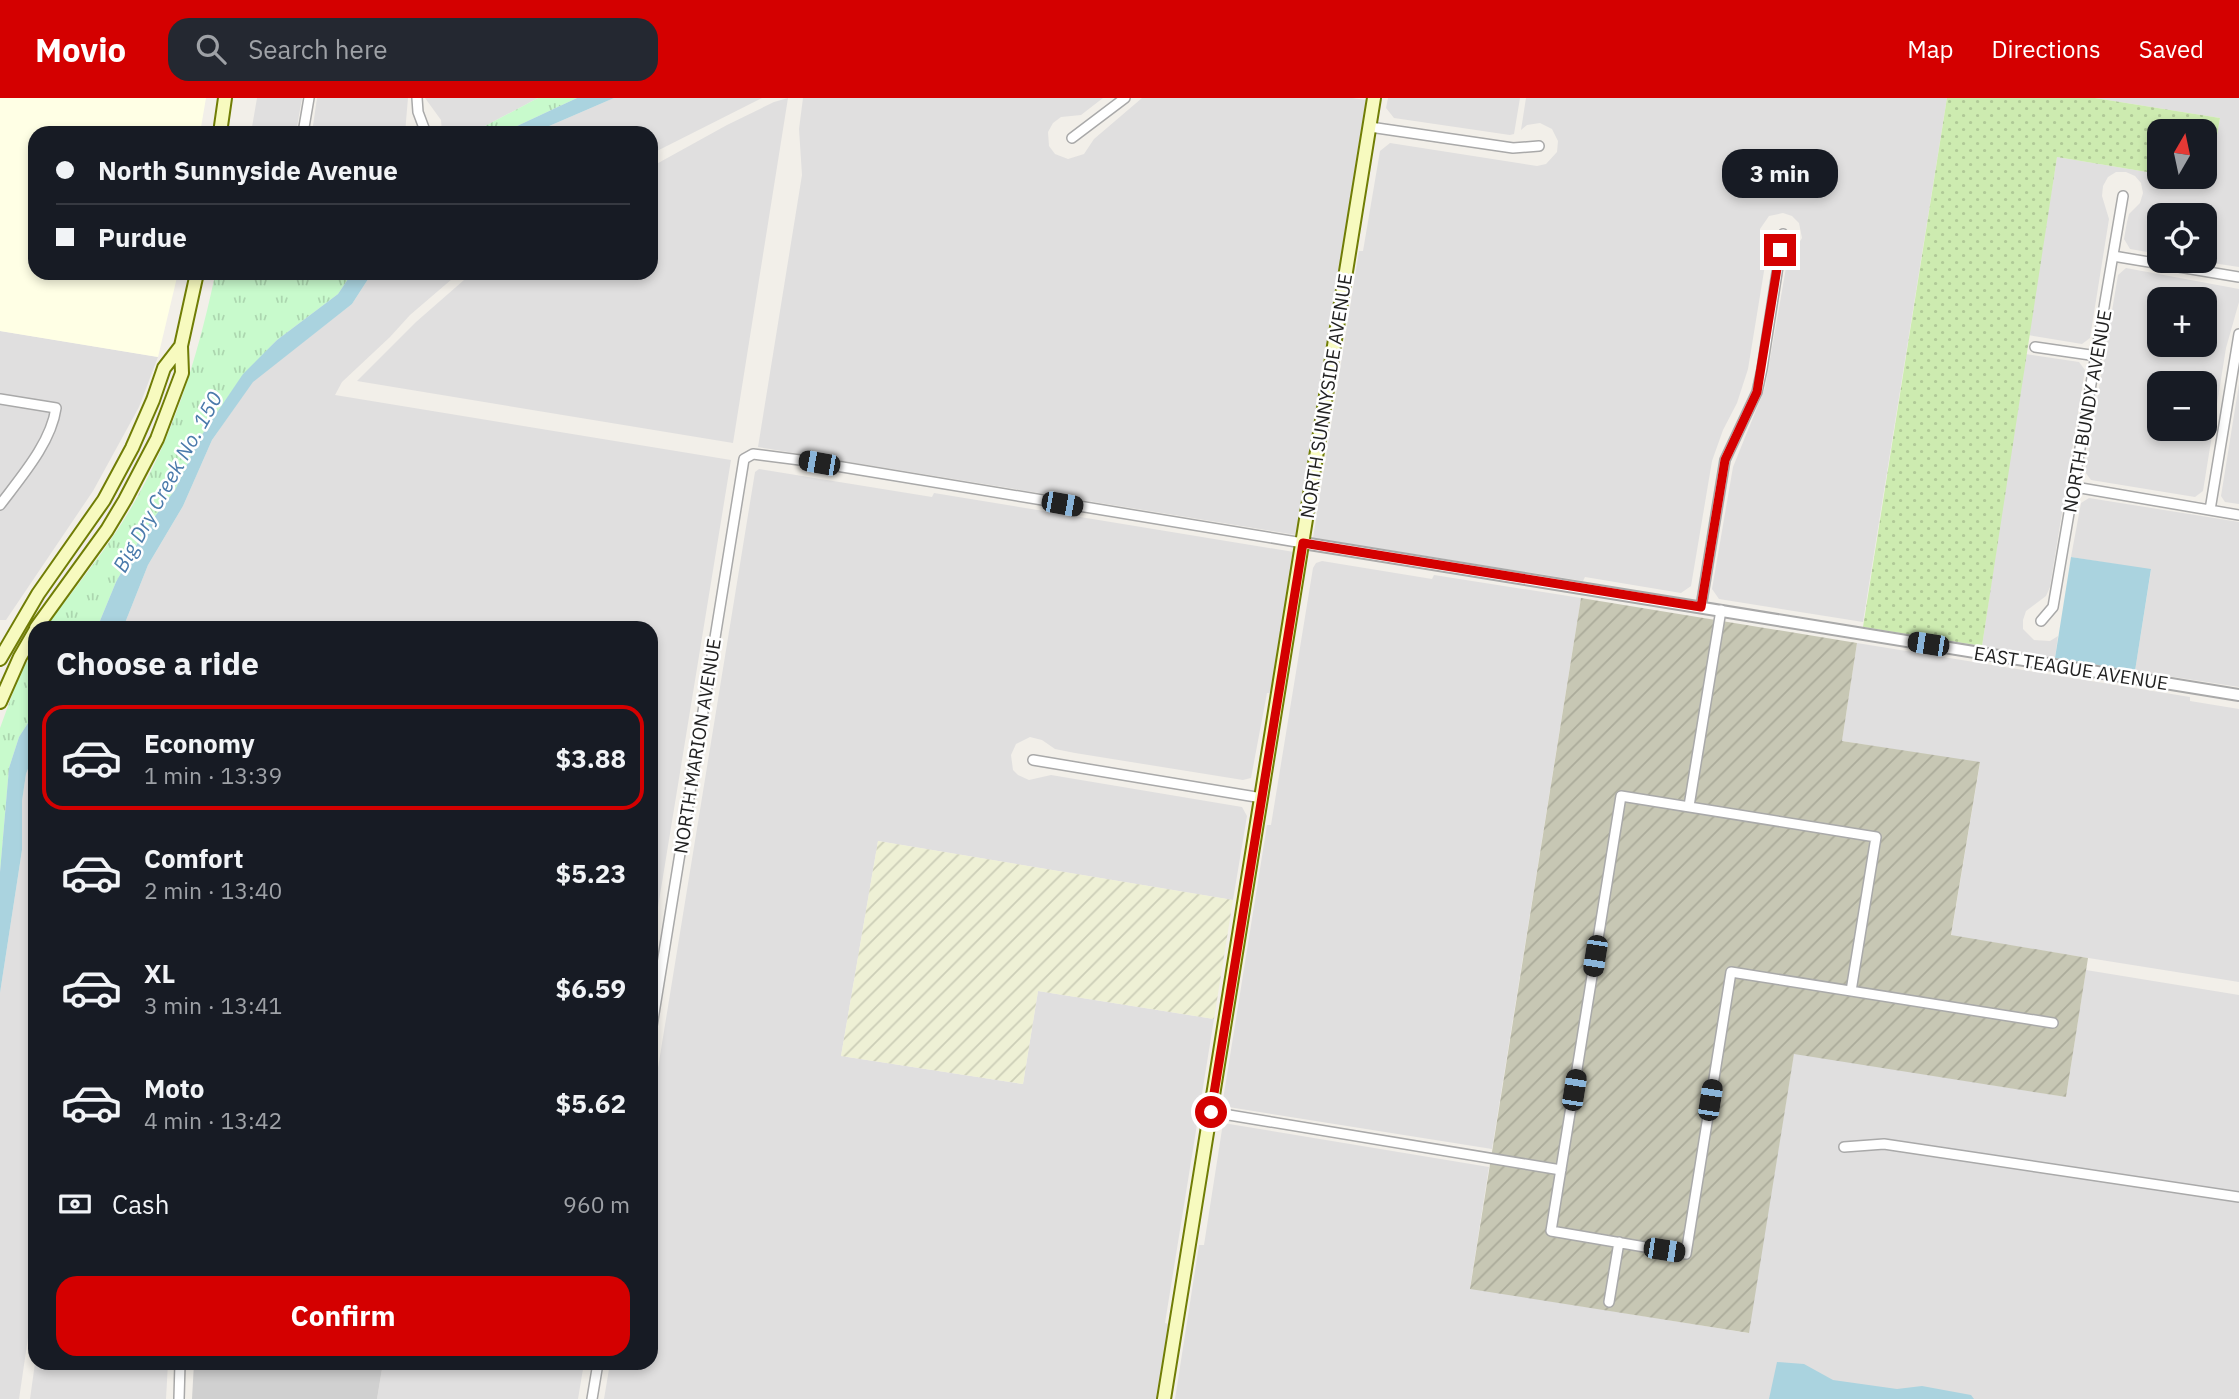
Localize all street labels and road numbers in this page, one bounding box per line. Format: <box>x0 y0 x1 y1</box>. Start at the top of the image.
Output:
street label: NORTH SUNNYSIDE AVENUE <box>1295 272 1357 520</box>
street label: NORTH BUNDY AVENUE <box>2057 308 2117 514</box>
street label: NORTH MARION AVENUE <box>668 637 726 855</box>
street label: EAST TEAGUE AVENUE <box>1972 641 2170 695</box>

